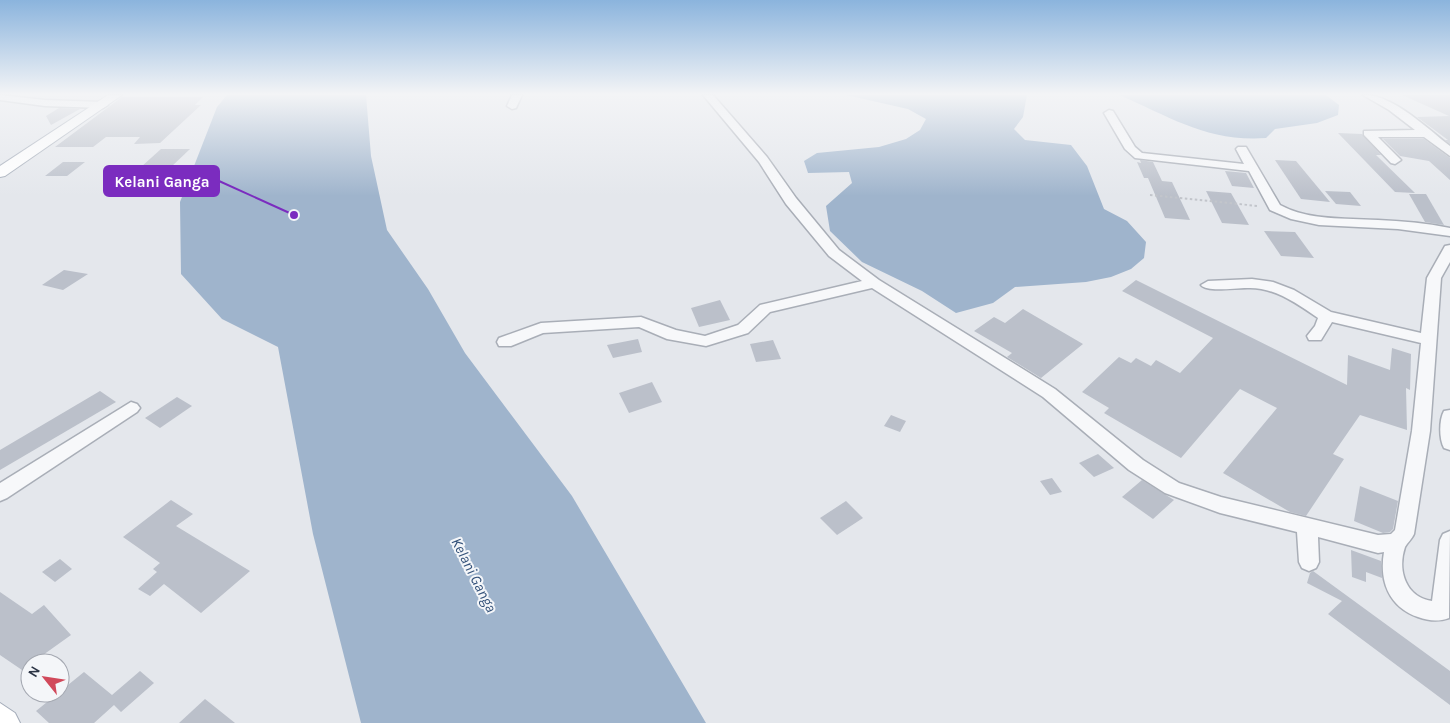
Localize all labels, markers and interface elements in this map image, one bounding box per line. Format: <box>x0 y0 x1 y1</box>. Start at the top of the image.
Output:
callout: Kelani Ganga <box>104 166 219 196</box>
text: Kelani Ganga <box>115 173 209 191</box>
water label: Kelani Ganga <box>447 535 501 615</box>
north arrow <box>20 653 70 703</box>
text: N <box>24 663 44 680</box>

